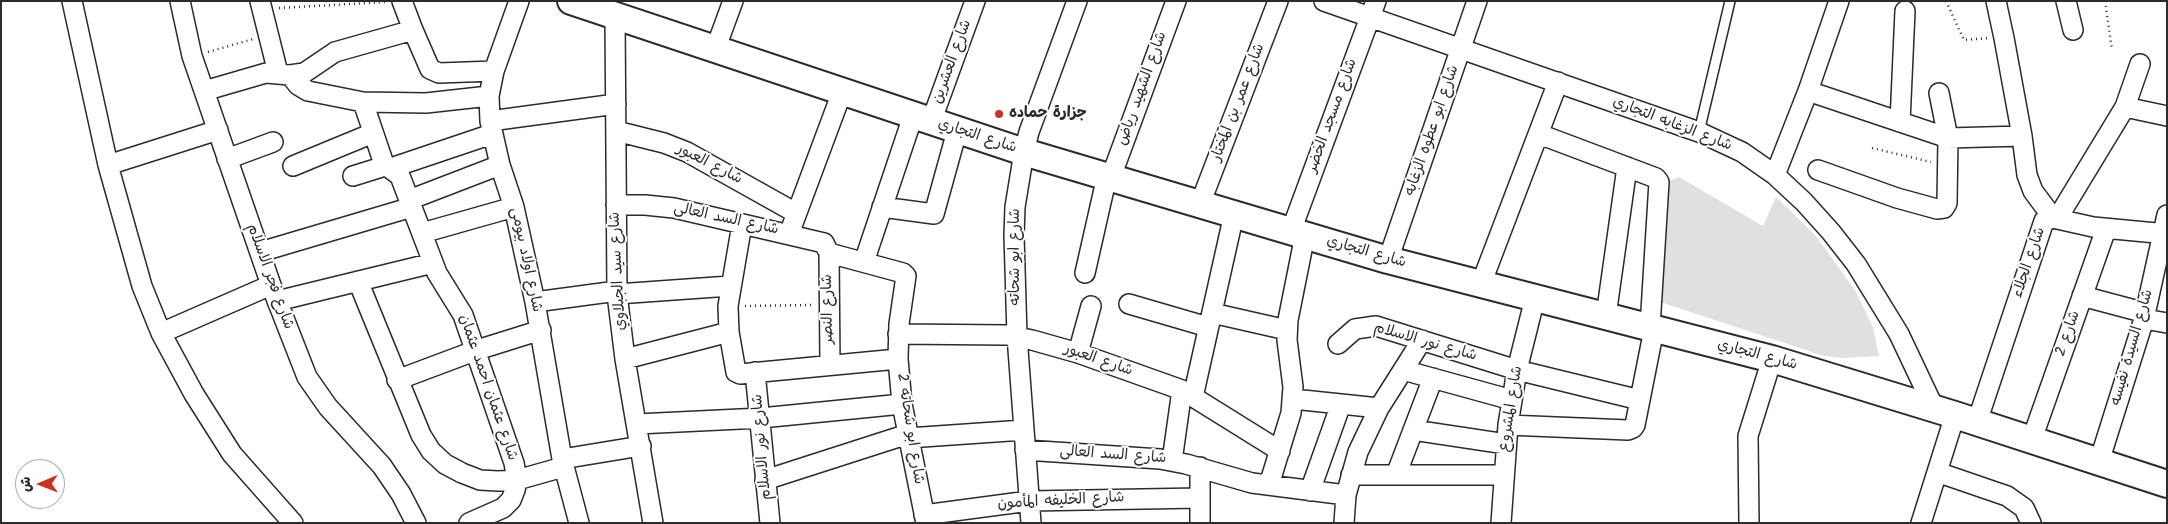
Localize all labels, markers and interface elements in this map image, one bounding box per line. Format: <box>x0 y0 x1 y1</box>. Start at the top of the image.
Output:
street label: شارع العشرين <box>930 18 976 106</box>
street label: شارع الشهيد رياض <box>1114 30 1172 148</box>
street label: شارع عمر بن المختار <box>1208 42 1270 164</box>
street label: شارع مسجد الخضر <box>1304 57 1362 175</box>
street label: شارع ابو عطوه الزغابه <box>1402 63 1464 199</box>
street label: شارع الزغابه التجاري <box>1610 94 1734 156</box>
place label: جزارة حماده <box>1009 105 1087 123</box>
marker: جزارة حماده <box>993 108 1005 120</box>
street label: شارع التجاري <box>935 116 1019 158</box>
street label: شارع العبور <box>673 141 745 189</box>
street label: شارع السد العالى <box>672 200 780 240</box>
street label: شارع اولاد بيومى <box>505 206 545 314</box>
street label: شارع ابو شحاته <box>1007 208 1025 306</box>
street label: شارع سيد الجبلاوي <box>607 211 631 331</box>
street label: شارع فجر الاسلام <box>242 222 296 332</box>
street label: شارع الجلاء <box>2010 225 2050 301</box>
street label: شارع التجاري <box>1324 233 1408 273</box>
street label: شارع النصر <box>819 274 839 344</box>
street label: شارع السيدة نفيسه <box>2108 288 2158 408</box>
street label: شارع 2 <box>2053 309 2085 359</box>
street label: شارع عثمان احمد عثمان <box>454 313 520 463</box>
street label: شارع نور الاسلام <box>1372 320 1478 366</box>
street label: شارع التجاري <box>1715 337 1799 375</box>
street label: شارع العبور <box>1061 341 1135 381</box>
street label: شارع المشروع <box>1496 365 1528 453</box>
street label: شارع ابو شحاته 2 <box>891 372 927 486</box>
street label: شارع نور الاسلام <box>749 393 777 501</box>
street label: شارع السد العالى <box>1059 443 1167 469</box>
north arrow <box>15 459 65 509</box>
text: ش <box>15 476 37 492</box>
street label: شارع الخليفه المأمون <box>997 490 1125 514</box>

